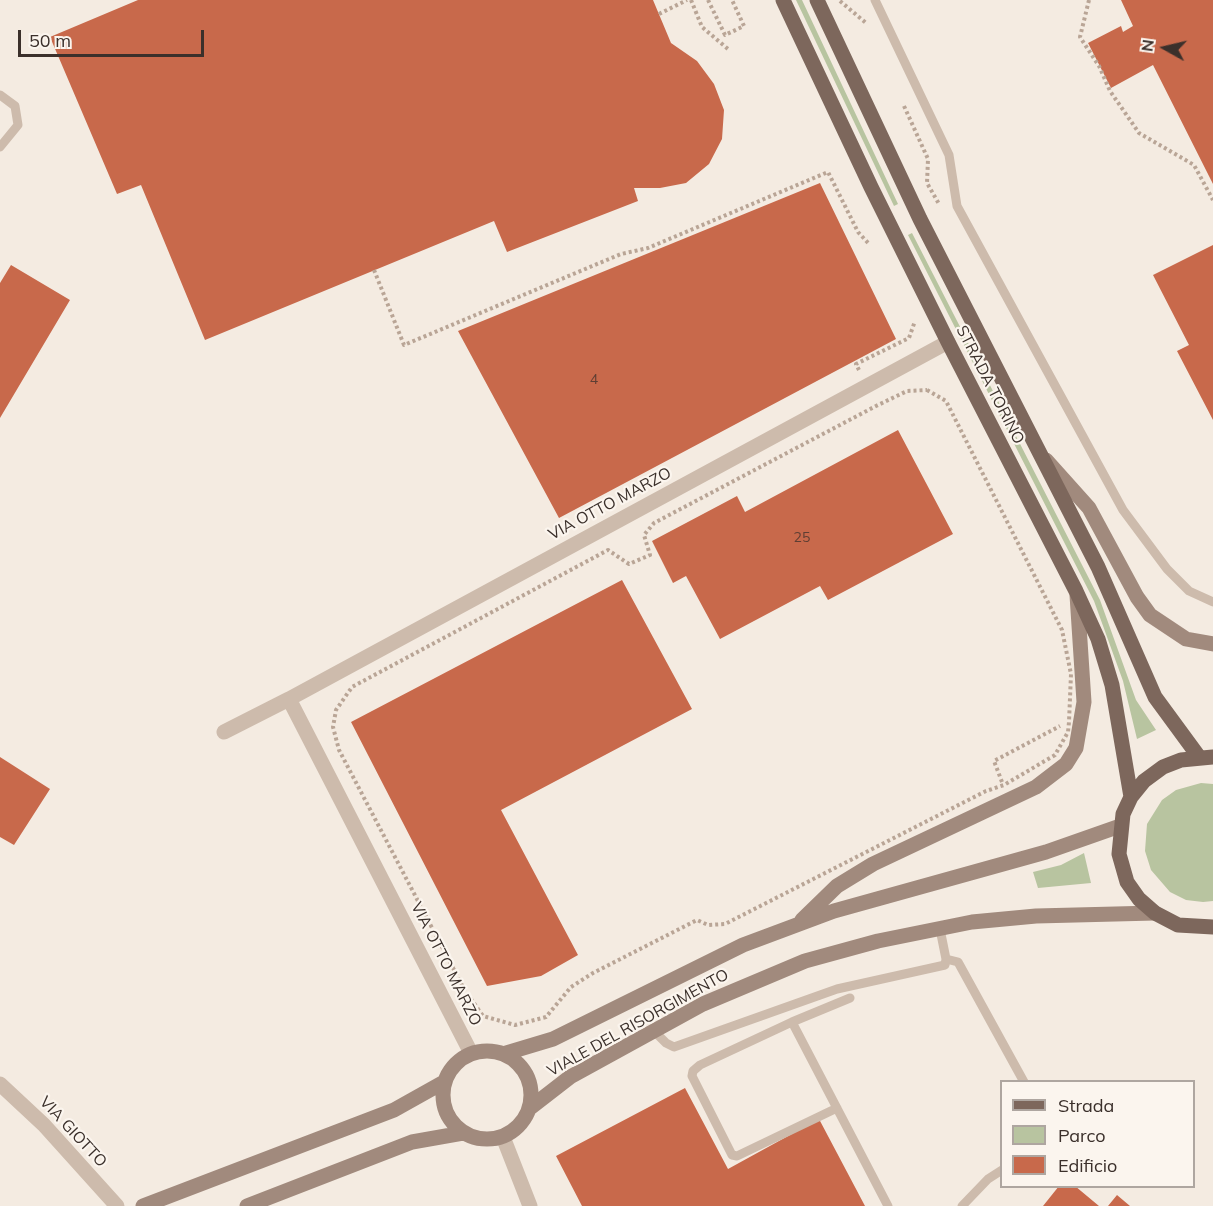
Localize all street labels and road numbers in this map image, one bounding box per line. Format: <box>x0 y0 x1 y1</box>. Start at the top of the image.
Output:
street label: STRADA TORINO <box>952 322 1028 448</box>
street label: VIA OTTO MARZO <box>545 463 675 545</box>
street label: VIA OTTO MARZO <box>406 899 486 1029</box>
street label: VIALE DEL RISORGIMENTO <box>544 965 732 1081</box>
street label: VIA GIOTTO <box>35 1093 111 1171</box>

